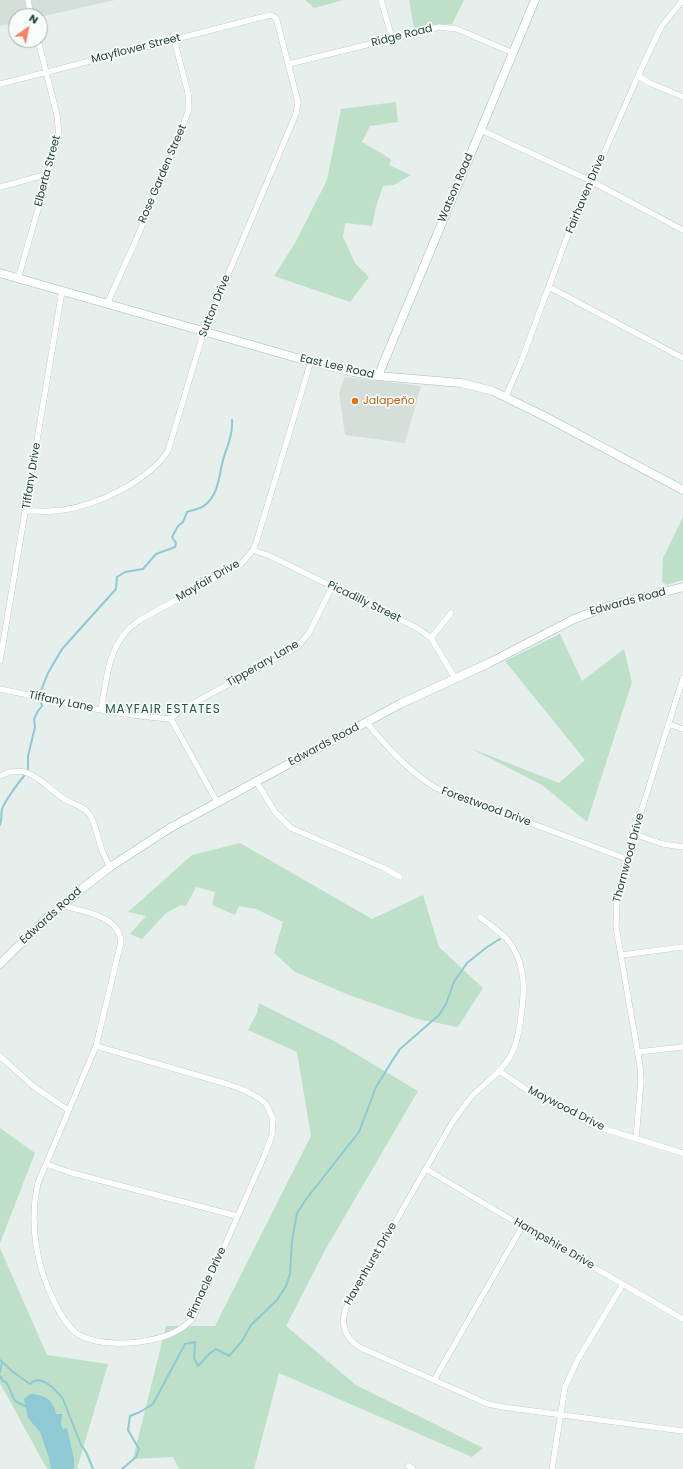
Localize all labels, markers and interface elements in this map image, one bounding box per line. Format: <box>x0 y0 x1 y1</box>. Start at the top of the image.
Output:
north arrow <box>8 8 48 48</box>
text: N <box>26 10 42 28</box>
street label: Ridge Road <box>370 22 434 50</box>
street label: Mayflower Street <box>90 32 182 66</box>
street label: Rose Garden Street <box>136 123 190 225</box>
street label: Elberta Street <box>32 134 64 208</box>
street label: Watson Road <box>436 152 476 224</box>
street label: Fairhaven Drive <box>563 152 609 236</box>
street label: Sutton Drive <box>197 273 233 339</box>
street label: East Lee Road <box>299 352 375 382</box>
place label: Jalapeño <box>363 394 415 408</box>
marker: Jalapeño <box>350 396 360 406</box>
street label: Tiffany Drive <box>20 442 44 510</box>
street label: Mayfair Drive <box>174 557 242 605</box>
street label: Picadilly Street <box>325 579 403 625</box>
street label: Edwards Road <box>588 585 668 619</box>
street label: Tipperary Lane <box>225 638 301 690</box>
street label: Tiffany Lane <box>28 689 94 715</box>
district label: MAYFAIR ESTATES <box>105 703 221 717</box>
street label: Edwards Road <box>286 721 362 769</box>
street label: Forestwood Drive <box>439 785 533 829</box>
street label: Thornwood Drive <box>611 812 647 904</box>
street label: Edwards Road <box>17 885 85 947</box>
street label: Maywood Drive <box>526 1084 606 1134</box>
street label: Hampshire Drive <box>511 1216 597 1272</box>
street label: Havenhurst Drive <box>342 1220 400 1308</box>
street label: Pinnacle Drive <box>185 1245 229 1321</box>

